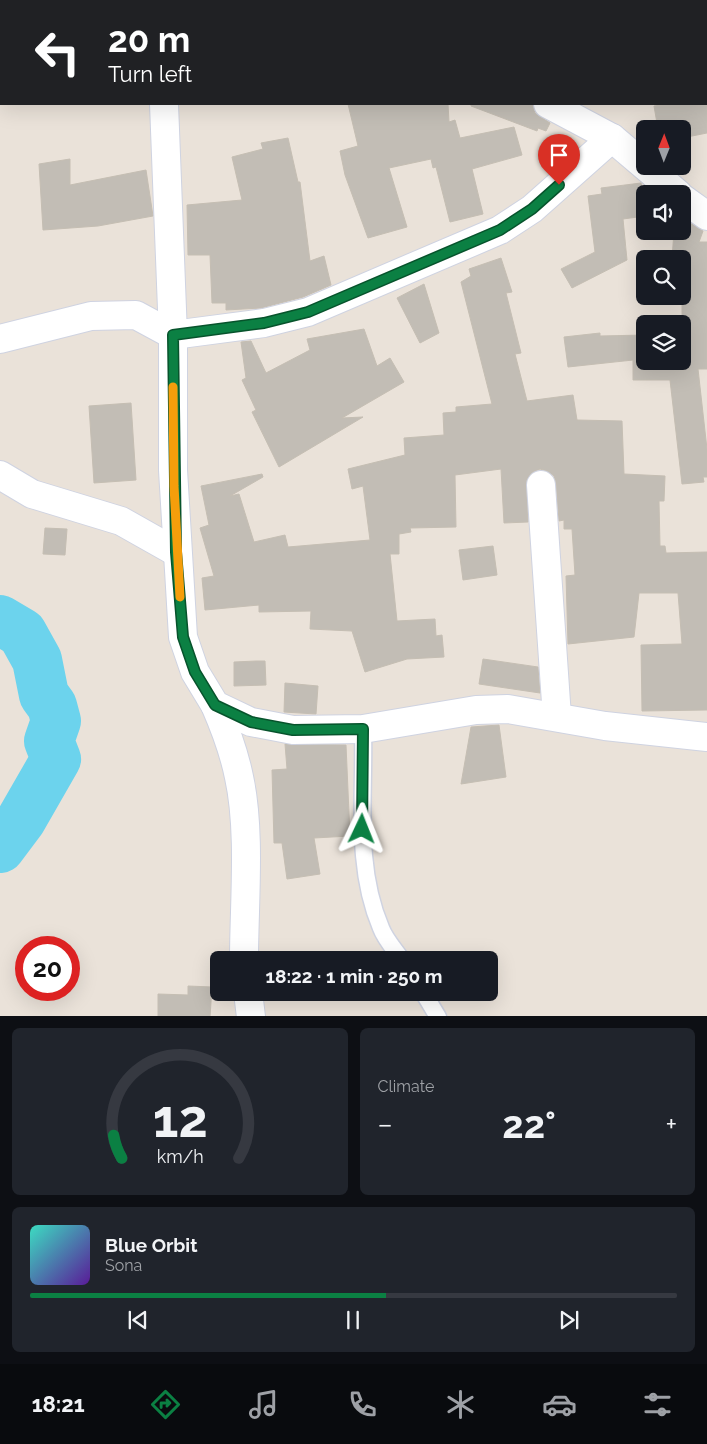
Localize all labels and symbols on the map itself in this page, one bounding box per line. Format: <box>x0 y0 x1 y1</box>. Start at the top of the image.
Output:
north arrow <box>636 120 691 175</box>
pin <box>538 134 580 185</box>
position arrow <box>335 802 387 854</box>
speed limit sign: 20 <box>15 936 80 1001</box>

